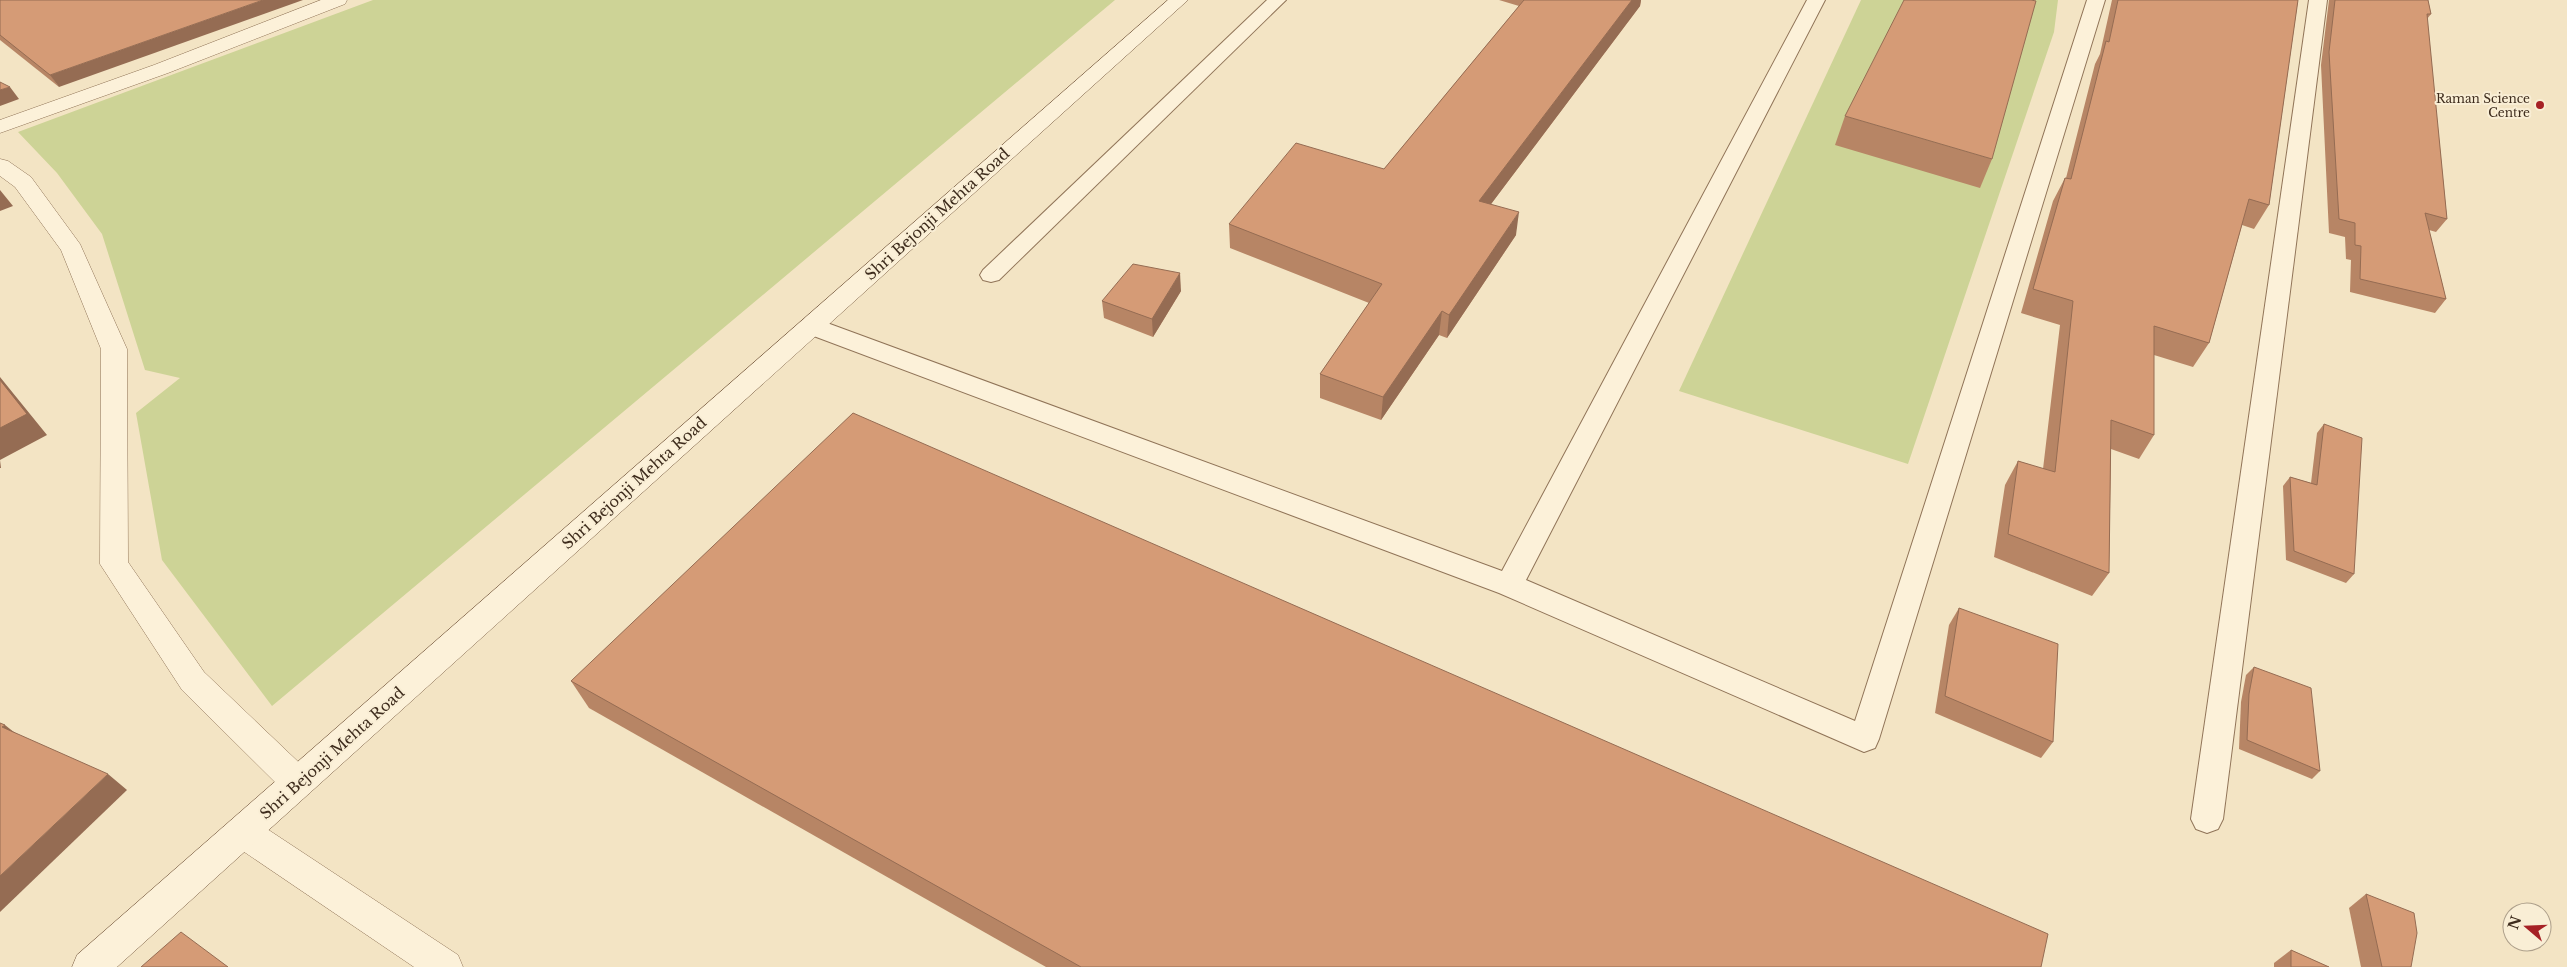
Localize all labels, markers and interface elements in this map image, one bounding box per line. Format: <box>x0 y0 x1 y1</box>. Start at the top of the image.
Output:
place label: Raman Science Centre <box>2436 91 2530 120</box>
marker: Raman Science Centre <box>2534 99 2546 111</box>
street label: Shri Bejonji Mehta Road <box>861 144 1013 284</box>
street label: Shri Bejonji Mehta Road <box>558 413 710 553</box>
street label: Shri Bejonji Mehta Road <box>256 683 408 823</box>
north arrow <box>2502 902 2552 952</box>
text: N <box>2504 914 2525 932</box>

